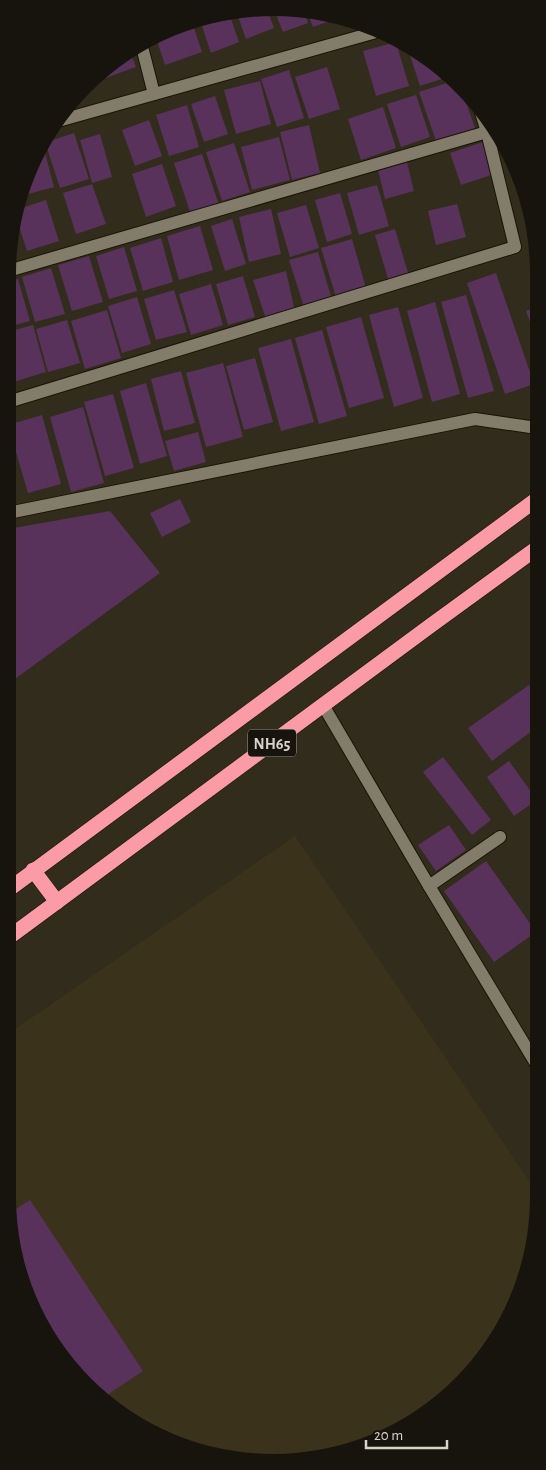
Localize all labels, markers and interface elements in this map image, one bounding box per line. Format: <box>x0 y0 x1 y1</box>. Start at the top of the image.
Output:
road number: NH65 <box>248 730 296 756</box>
scale bar <box>366 1418 447 1450</box>
text: 20 m <box>374 1428 403 1443</box>

